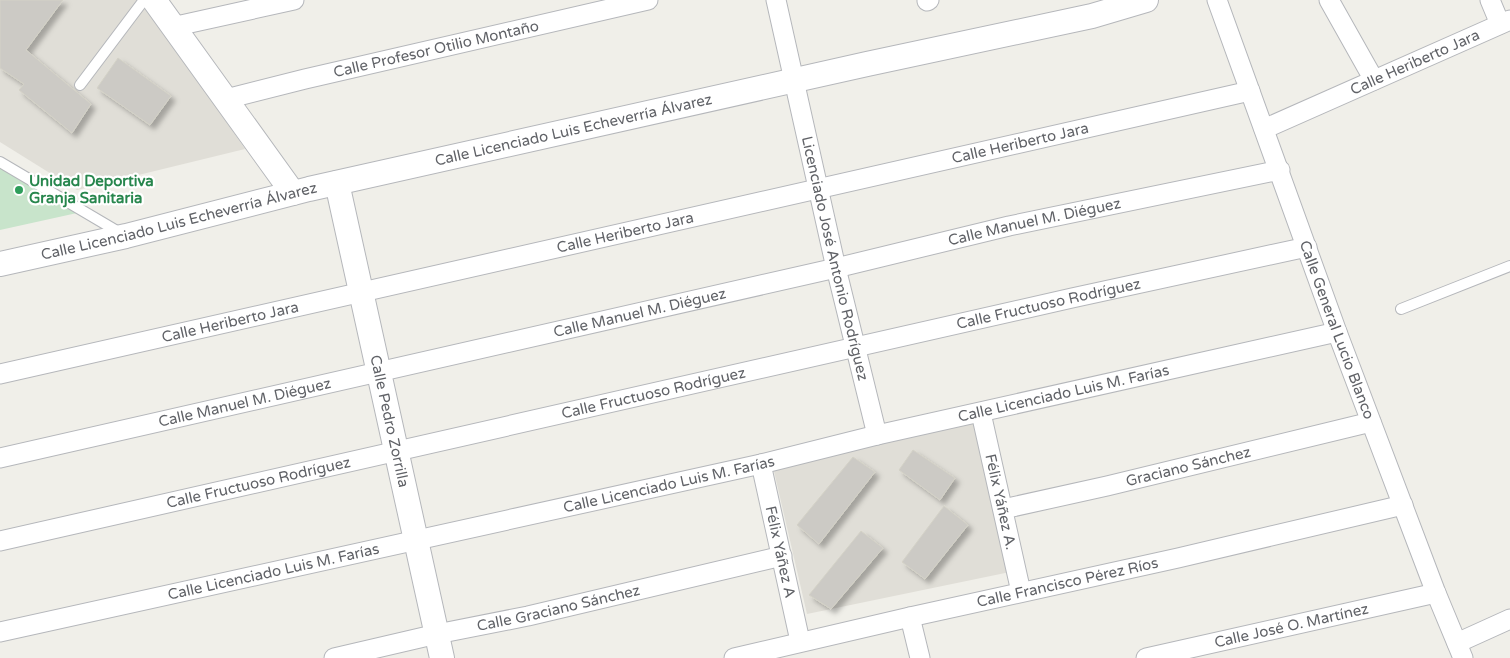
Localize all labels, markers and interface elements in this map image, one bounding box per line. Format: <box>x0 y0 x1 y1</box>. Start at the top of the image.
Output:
street label: Calle Profesor Otilio Montaño <box>332 16 540 81</box>
street label: Calle Heriberto Jara <box>1347 26 1482 99</box>
street label: Calle Licenciado Luis Echeverría Álvarez <box>433 90 714 170</box>
street label: Calle Heriberto Jara <box>950 119 1090 167</box>
street label: Licenciado José Antonio Rodríguez <box>798 134 872 382</box>
place label: Unidad Deportiva Granja Sanitaria <box>29 172 154 208</box>
street label: Calle Licenciado Luis Echeverría Álvarez <box>39 179 319 264</box>
marker: Unidad Deportiva Granja Sanitaria <box>13 184 25 196</box>
street label: Calle Manuel M. Diéguez <box>946 194 1122 249</box>
street label: Calle Heriberto Jara <box>555 208 695 257</box>
street label: Calle General Lucio Blanco <box>1296 238 1378 422</box>
street label: Calle Fructuoso Rodríguez <box>955 274 1142 333</box>
street label: Calle Manuel M. Diéguez <box>552 284 728 341</box>
street label: Calle Heriberto Jara <box>160 298 300 346</box>
street label: Calle Pedro Zorrilla <box>366 353 413 489</box>
street label: Calle Licenciado Luis M. Farías <box>956 361 1171 426</box>
street label: Calle Fructuoso Rodríguez <box>560 363 747 422</box>
street label: Calle Manuel M. Diéguez <box>157 374 333 431</box>
street label: Graciano Sánchez <box>1124 443 1252 490</box>
street label: Calle Licenciado Luis M. Farías <box>562 452 776 516</box>
street label: Félix Yáñez A. <box>981 452 1020 551</box>
street label: Calle Fructuoso Rodríguez <box>165 453 352 512</box>
street label: Félix Yáñez A <box>762 504 799 600</box>
street label: Calle Licenciado Luis M. Farías <box>166 540 381 604</box>
street label: Calle Francisco Pérez Ríos <box>975 554 1160 611</box>
street label: Calle Graciano Sánchez <box>475 581 642 635</box>
street label: Calle José O. Martínez <box>1213 599 1370 651</box>

